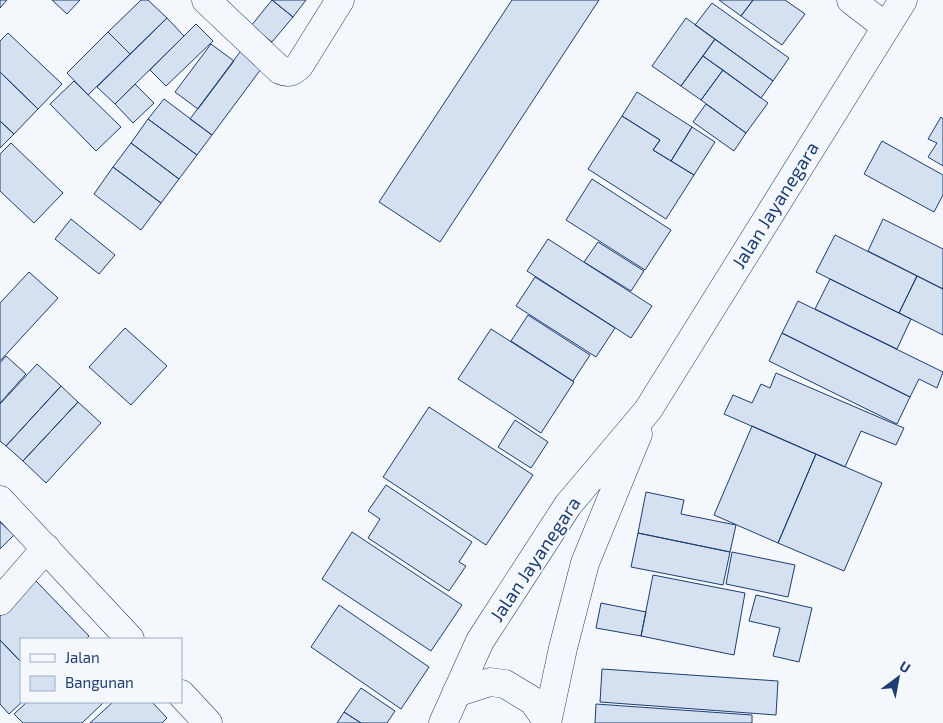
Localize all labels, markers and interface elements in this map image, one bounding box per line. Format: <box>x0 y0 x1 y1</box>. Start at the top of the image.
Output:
street label: Jalan Jayanegara <box>726 137 823 272</box>
street label: Jalan Jayanegara <box>484 492 585 625</box>
legend <box>20 638 182 703</box>
text: Jalan <box>65 648 100 666</box>
north arrow <box>873 653 923 703</box>
text: U <box>897 657 914 676</box>
text: Bangunan <box>65 673 134 691</box>

